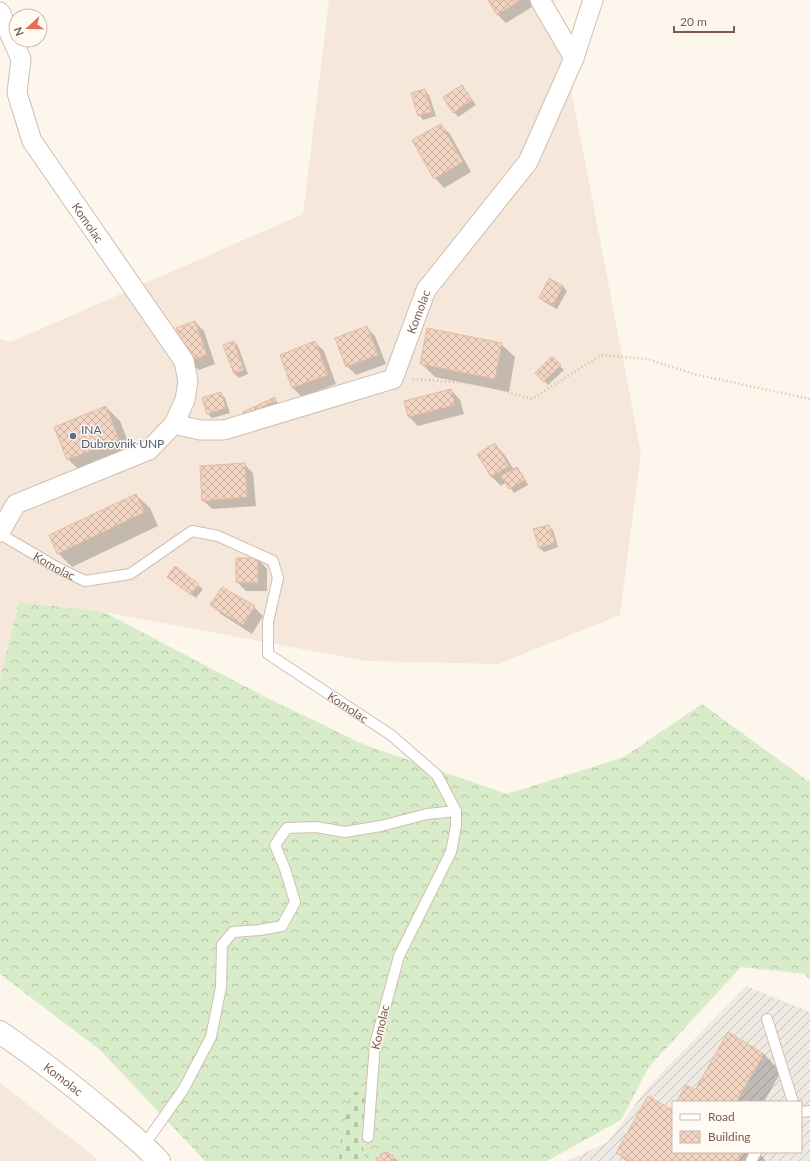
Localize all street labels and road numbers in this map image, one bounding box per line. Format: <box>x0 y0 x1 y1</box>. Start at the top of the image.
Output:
street label: Komolac <box>69 199 108 246</box>
street label: Komolac <box>403 287 433 336</box>
street label: Komolac <box>31 548 78 583</box>
street label: Komolac <box>325 688 372 726</box>
street label: Komolac <box>368 1003 392 1051</box>
street label: Komolac <box>41 1059 86 1099</box>

